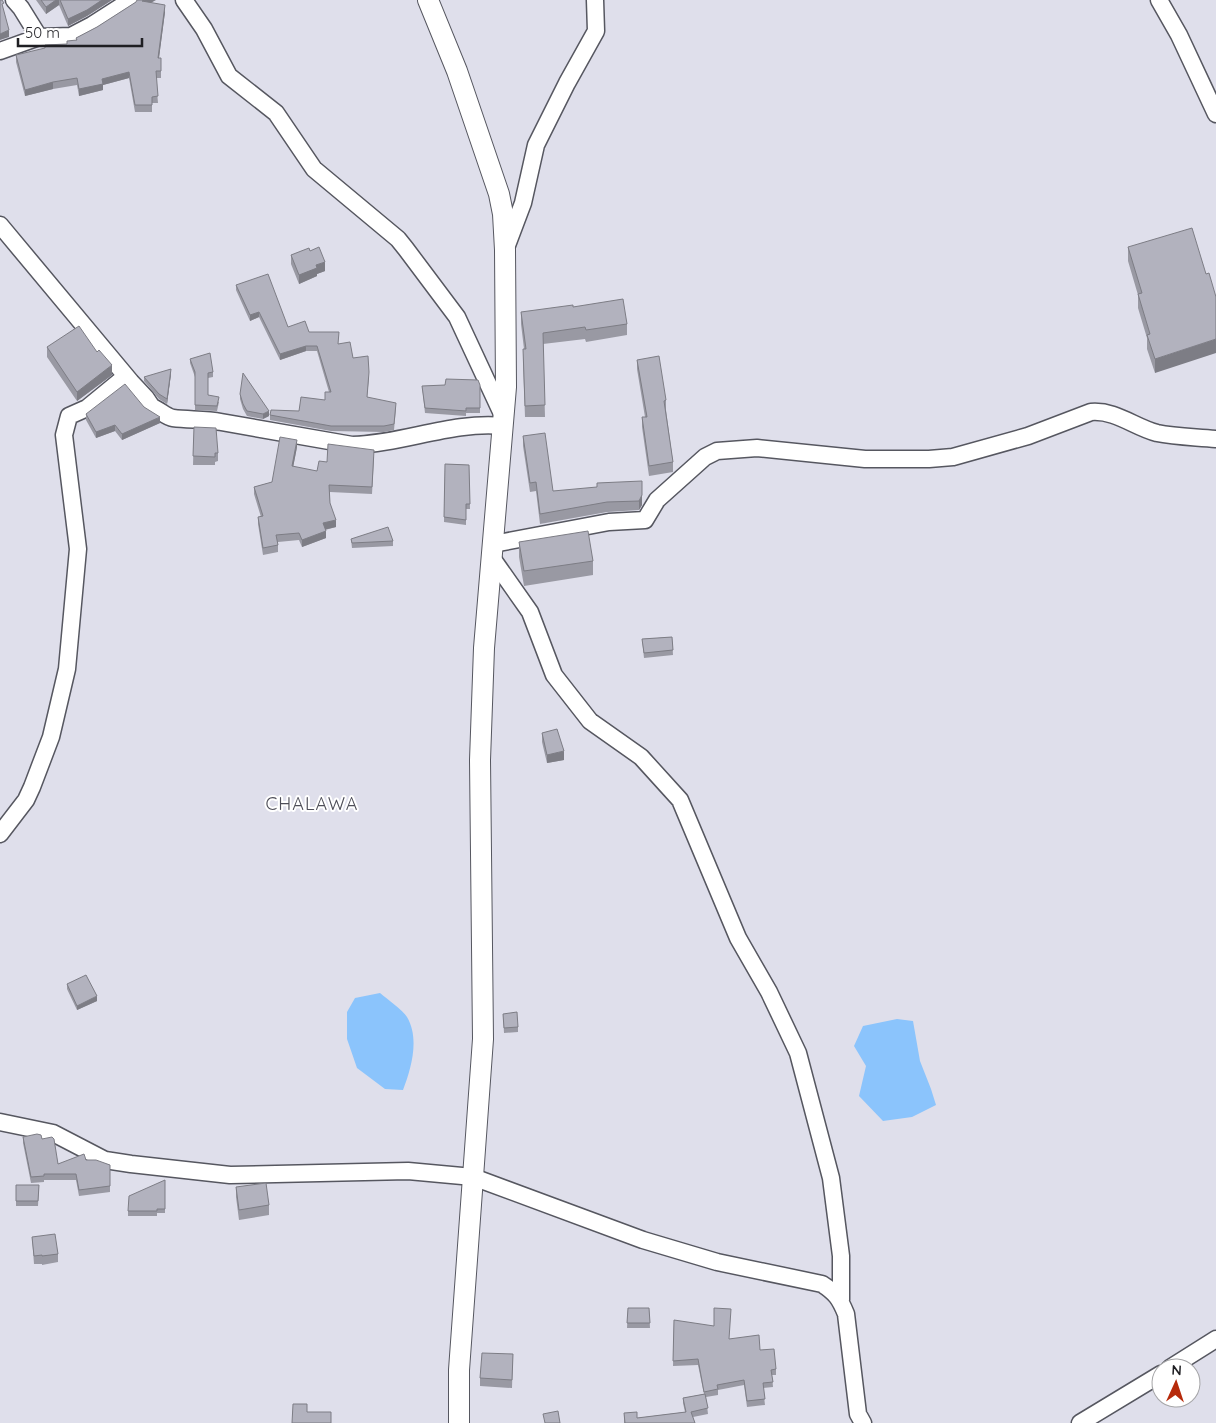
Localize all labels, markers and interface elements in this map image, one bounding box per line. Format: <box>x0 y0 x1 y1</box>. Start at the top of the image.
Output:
scale bar <box>18 15 141 47</box>
text: 50 m <box>25 23 60 42</box>
district label: CHALAWA <box>266 792 358 815</box>
north arrow <box>1151 1358 1201 1408</box>
text: N <box>1171 1361 1182 1379</box>

